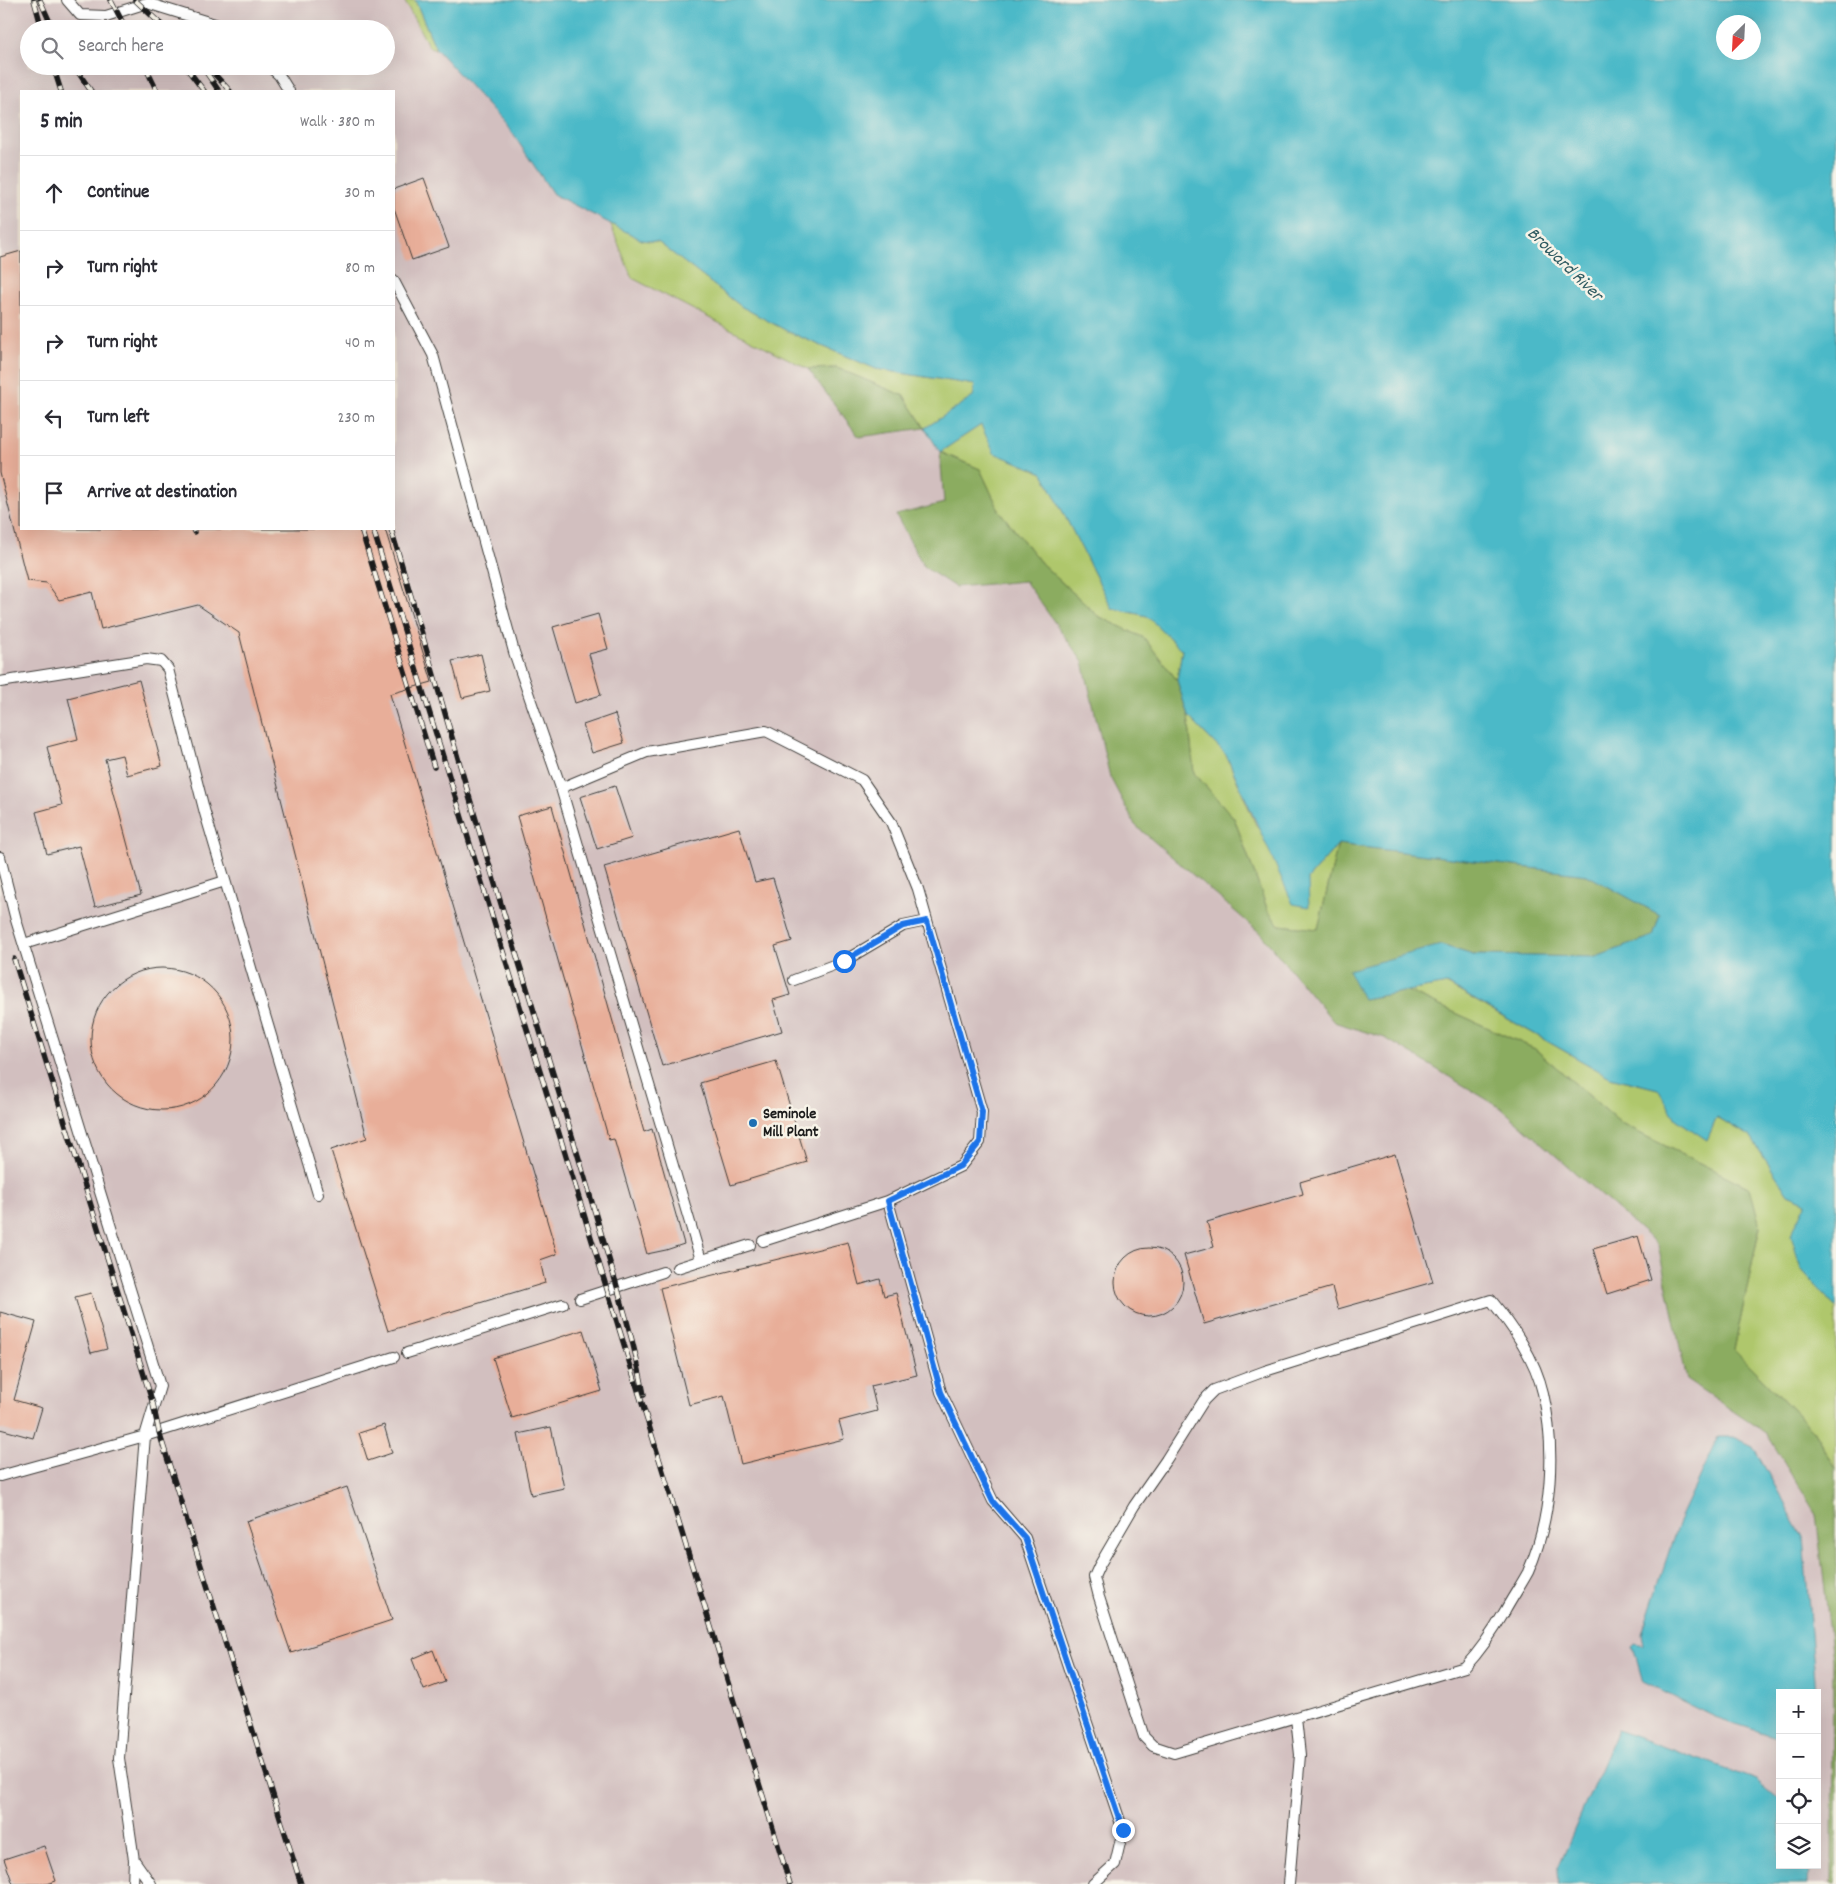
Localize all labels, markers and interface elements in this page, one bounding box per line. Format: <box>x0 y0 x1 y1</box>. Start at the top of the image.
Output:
north arrow <box>1716 15 1761 60</box>
search box <box>20 20 395 75</box>
icon: search <box>38 34 66 62</box>
text: Search here <box>78 34 164 61</box>
text: 5 min <box>40 108 83 138</box>
text: Walk · 380 m <box>300 111 375 134</box>
icon: ahead <box>40 179 68 207</box>
text: Continue <box>87 180 149 207</box>
text: 30 m <box>345 182 375 205</box>
water label: Broward River <box>1521 222 1609 309</box>
icon: right <box>40 254 68 282</box>
text: Turn right <box>87 255 158 282</box>
text: 80 m <box>345 257 375 280</box>
icon: right <box>40 329 68 357</box>
text: Turn right <box>87 330 158 357</box>
text: 40 m <box>345 332 375 355</box>
icon: left <box>40 404 68 432</box>
text: Turn left <box>87 405 150 432</box>
text: 230 m <box>338 407 375 430</box>
icon: arrive <box>40 479 68 507</box>
text: Arrive at destination <box>87 480 237 507</box>
route start <box>833 950 856 973</box>
place label: Seminole Mill Plant <box>763 1103 819 1144</box>
marker: Seminole Mill Plant <box>747 1117 759 1129</box>
map controls <box>1776 1689 1821 1869</box>
button: + <box>1776 1689 1821 1734</box>
button: − <box>1776 1734 1821 1779</box>
button: locate <box>1776 1779 1821 1824</box>
route end <box>1112 1819 1135 1842</box>
button: layers <box>1776 1824 1821 1869</box>

